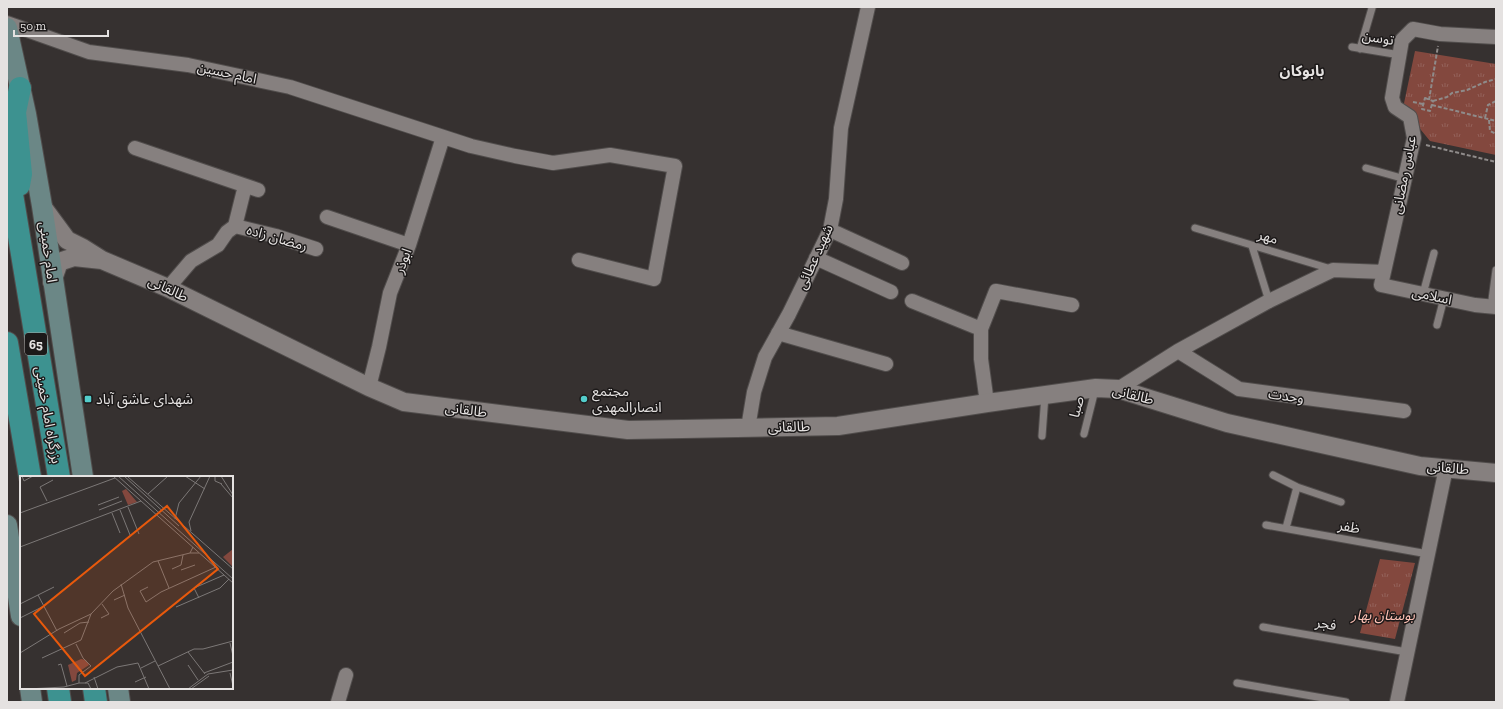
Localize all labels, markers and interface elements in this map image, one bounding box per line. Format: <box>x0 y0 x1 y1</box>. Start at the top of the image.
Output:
scale bar <box>14 12 108 38</box>
text: 50 m <box>20 19 47 33</box>
street label: توسن <box>1361 27 1395 49</box>
street label: امام حسین <box>195 58 258 90</box>
district label: بابوکان <box>1280 62 1324 80</box>
street label: عباس رمضانی <box>1388 134 1420 216</box>
street label: امام خمینی <box>33 220 61 284</box>
street label: رمضان زاده <box>245 221 309 255</box>
street label: شهید عطائی <box>793 222 837 292</box>
street label: مهر <box>1255 226 1280 248</box>
street label: ابوذر <box>390 246 416 277</box>
street label: طالقانی <box>145 272 191 306</box>
street label: اسلامی <box>1410 283 1454 309</box>
road number: 65 <box>25 333 47 355</box>
street label: بزرگراه امام خمینی <box>29 365 65 466</box>
street label: طالقانی <box>1110 382 1156 408</box>
place label: مجتمع انصارالمهدی <box>592 383 662 416</box>
street label: وحدت <box>1267 385 1305 407</box>
place label: شهدای عاشق آباد <box>96 391 193 409</box>
marker: شهدای عاشق آباد <box>83 394 93 404</box>
marker: مجتمع انصارالمهدی <box>579 394 589 404</box>
street label: صبا <box>1066 394 1088 420</box>
street label: طالقانی <box>444 399 488 421</box>
street label: طالقانی <box>768 418 810 436</box>
street label: طالقانی <box>1426 458 1470 478</box>
inset map <box>20 476 233 689</box>
street label: ظفر <box>1336 517 1361 537</box>
park label: بوستان بهار <box>1350 607 1415 624</box>
street label: فجر <box>1313 614 1338 634</box>

